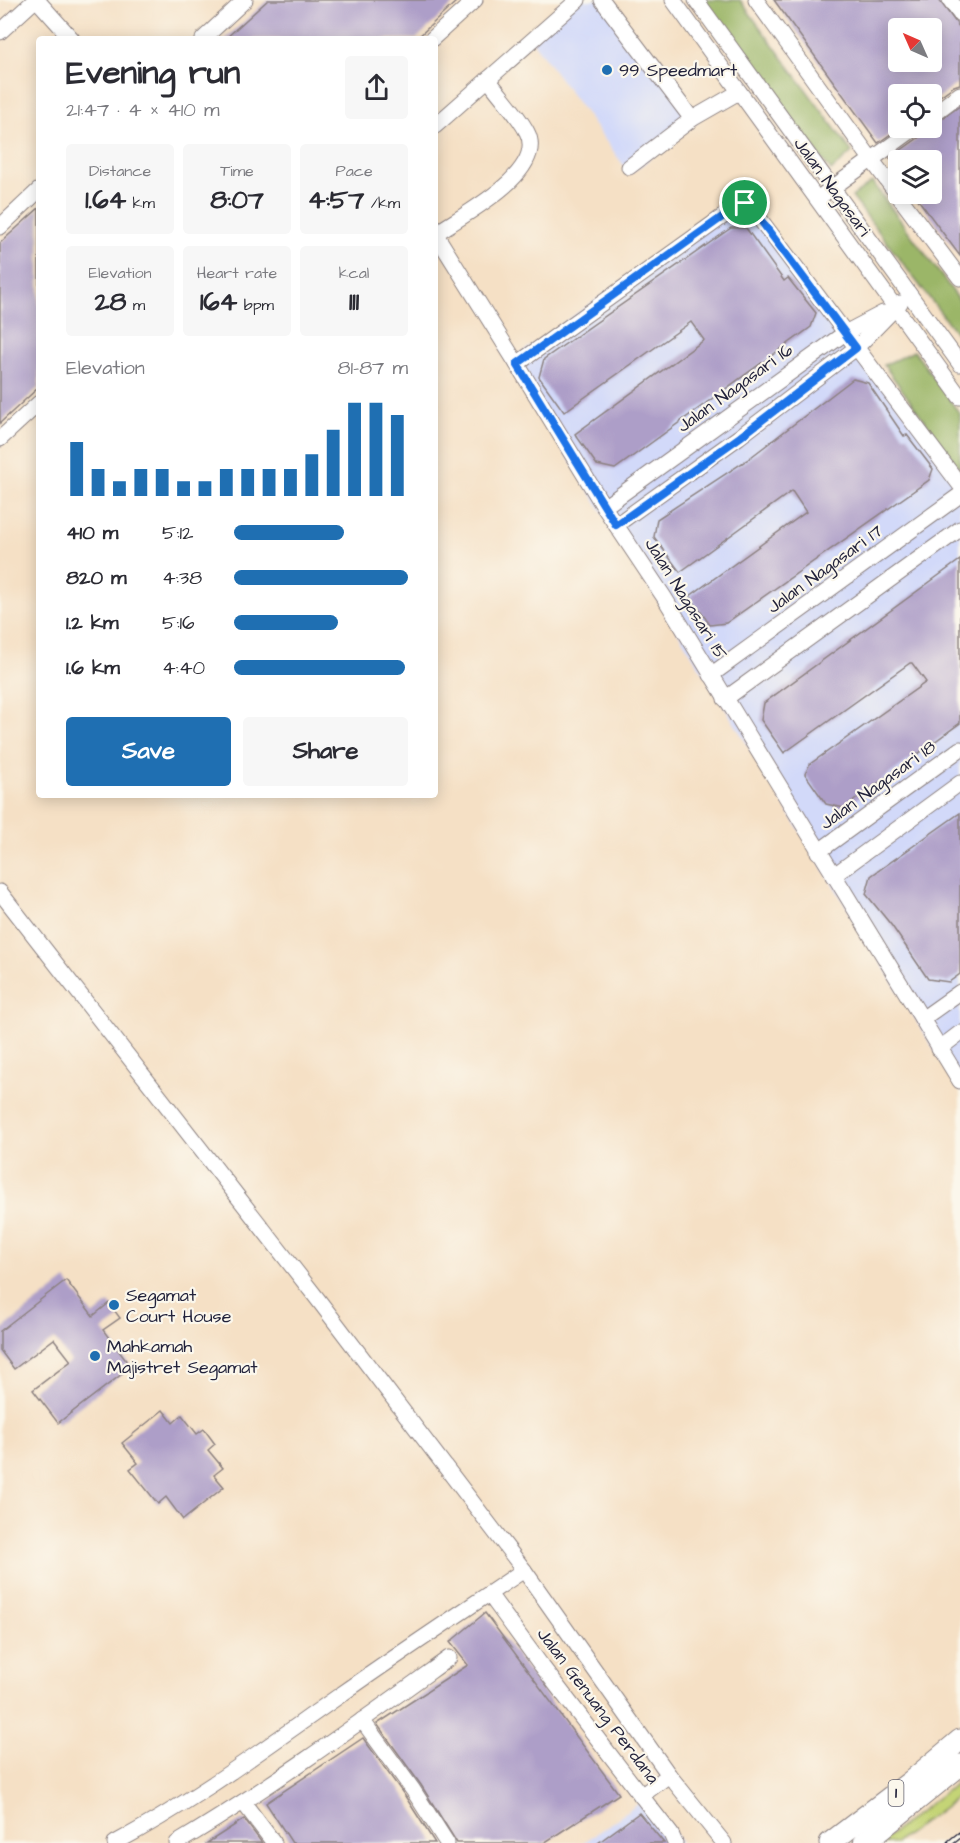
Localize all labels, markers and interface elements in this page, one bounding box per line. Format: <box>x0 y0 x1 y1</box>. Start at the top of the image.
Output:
north arrow <box>888 18 942 72</box>
map controls <box>888 18 942 204</box>
text: Evening run <box>66 50 240 96</box>
button: share <box>345 56 408 119</box>
place label: 99 Speedmart <box>619 58 738 83</box>
marker: 99 Speedmart <box>600 63 614 77</box>
button: locate <box>888 84 942 138</box>
text: 21:47 · 4 × 410 m <box>66 96 220 124</box>
street label: Jalan Nagasari <box>787 132 877 242</box>
button: layers <box>888 150 942 204</box>
text: Distance <box>89 160 151 182</box>
text: Time <box>220 160 254 182</box>
text: Pace <box>335 160 373 182</box>
pin <box>719 177 770 228</box>
text: 1.64 <box>85 182 126 218</box>
text: 8:07 <box>210 182 264 218</box>
text: 4:57 <box>308 182 364 218</box>
icon: arrive <box>728 186 761 219</box>
text: km <box>126 192 155 214</box>
text: /km <box>364 192 400 214</box>
text: Elevation <box>89 262 151 284</box>
text: Heart rate <box>197 262 277 284</box>
text: kcal <box>339 262 369 284</box>
text: 28 <box>95 284 126 320</box>
text: 164 <box>200 284 237 320</box>
text: 111 <box>349 284 359 320</box>
text: m <box>126 294 145 316</box>
text: bpm <box>237 294 274 316</box>
street label: Jalan Nagasari 16 <box>672 338 799 439</box>
text: Elevation <box>66 354 145 382</box>
text: 81–87 m <box>337 354 408 382</box>
text: 410 m <box>66 519 118 547</box>
text: 5:12 <box>162 519 194 547</box>
street label: Jalan Nagasari 17 <box>762 519 888 620</box>
street label: Jalan Nagasari 15 <box>638 533 734 665</box>
text: 820 m <box>66 564 127 592</box>
text: 4:38 <box>162 564 202 592</box>
text: 1.2 km <box>66 609 119 637</box>
text: 5:16 <box>162 609 195 637</box>
text: 1.6 km <box>66 654 120 682</box>
text: 4:40 <box>162 654 205 682</box>
button: Save <box>66 717 231 786</box>
button: Share <box>243 717 408 786</box>
street label: Jalan Nagasari 18 <box>815 734 942 836</box>
place label: Segamat Court House <box>126 1283 232 1329</box>
marker: Segamat Court House <box>107 1298 121 1312</box>
place label: Mahkamah Majistret Segamat <box>107 1334 258 1381</box>
marker: Mahkamah Majistret Segamat <box>88 1349 102 1363</box>
street label: Jalan Genuang Perdana <box>530 1623 665 1790</box>
road number: 1 <box>888 1780 904 1806</box>

